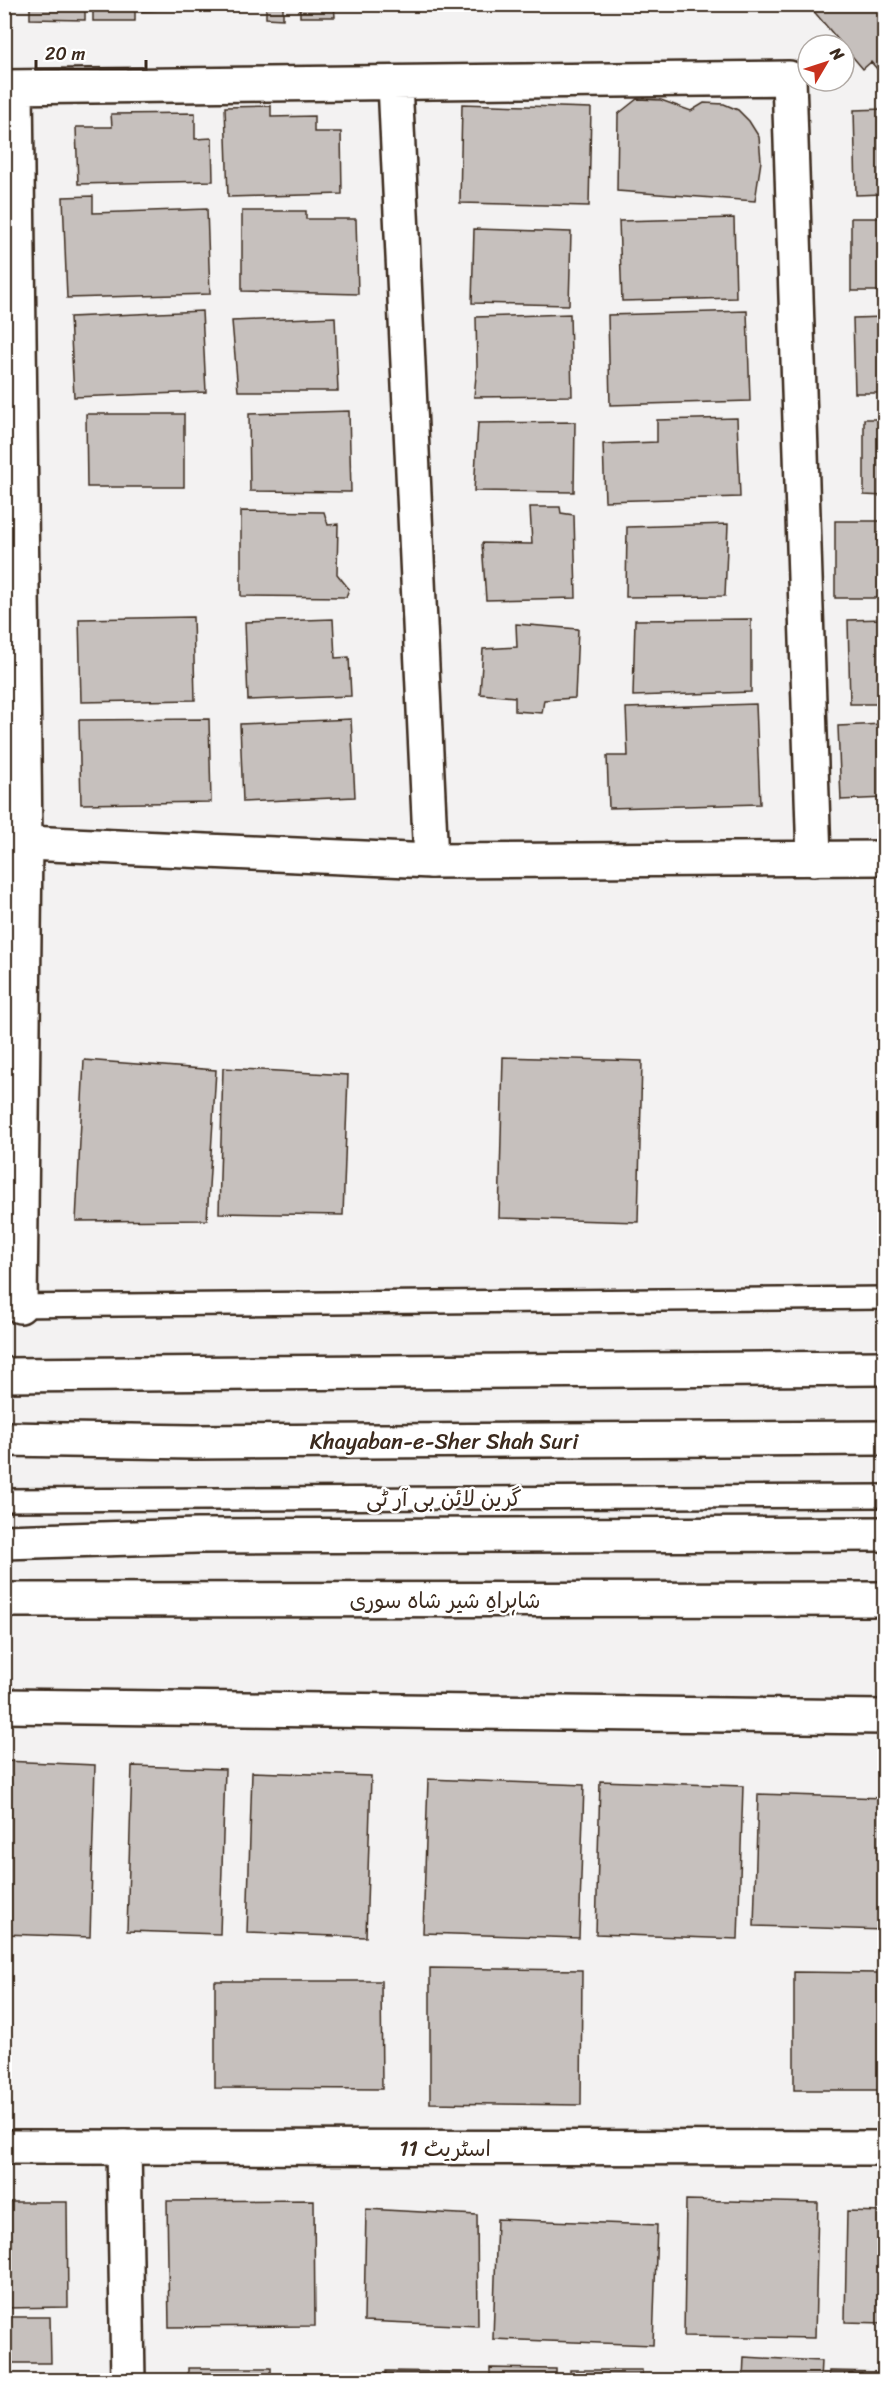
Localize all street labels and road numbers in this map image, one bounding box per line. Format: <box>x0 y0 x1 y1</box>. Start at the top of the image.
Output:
street label: Khayaban-e-Sher Shah Suri <box>310 1422 579 1461</box>
street label: گرین لائن بی آر ٹی <box>366 1479 522 1518</box>
street label: شاہراہِ شیر شاہ سوری <box>349 1581 541 1620</box>
street label: اسٹریٹ 11 <box>399 2129 491 2168</box>

